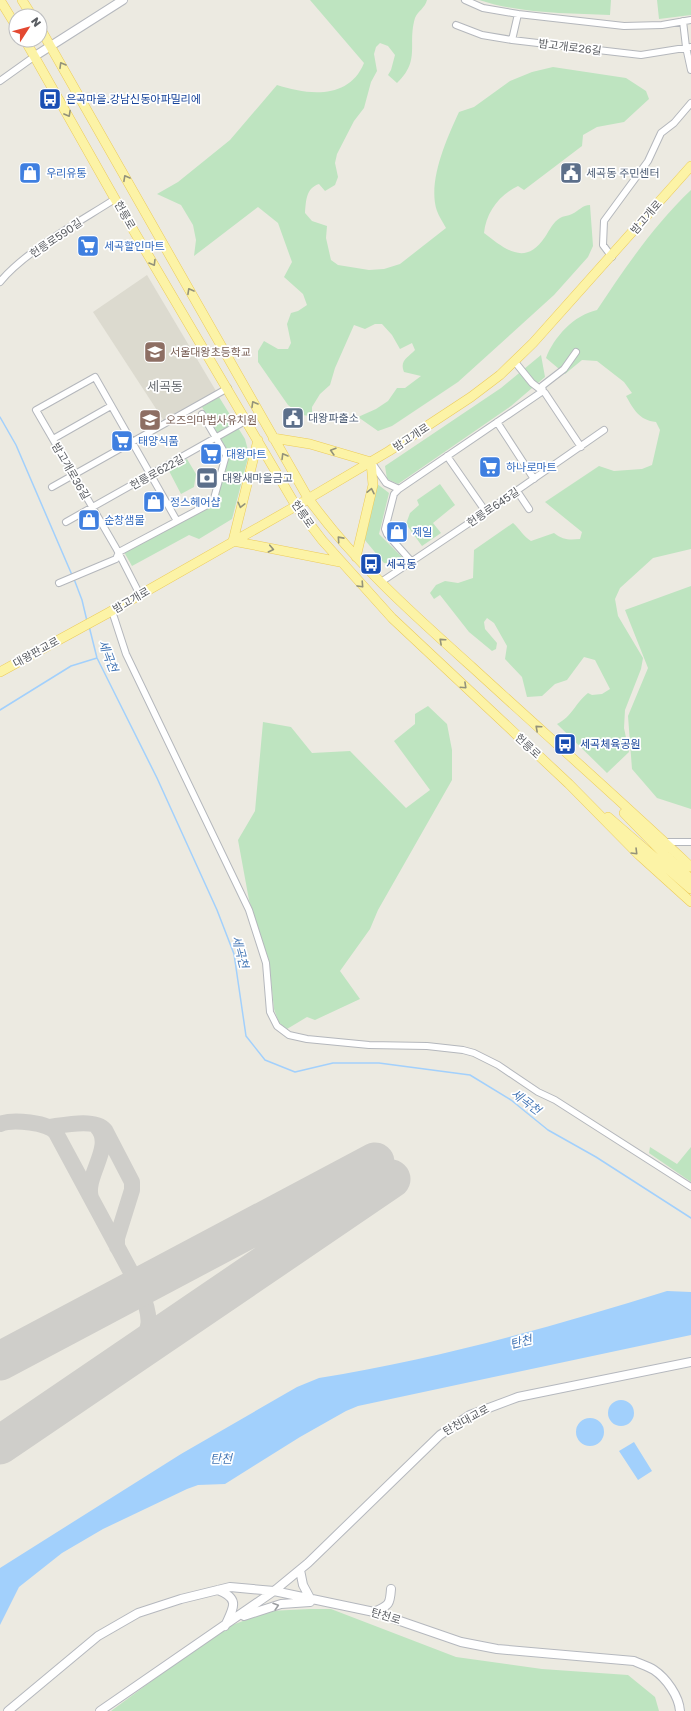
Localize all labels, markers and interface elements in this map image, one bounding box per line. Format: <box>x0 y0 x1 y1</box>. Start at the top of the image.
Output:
north arrow <box>8 8 48 48</box>
text: N <box>29 15 44 29</box>
street label: 밤고개로26길 <box>538 36 602 57</box>
one-way arrow <box>59 62 66 69</box>
bus stop icon: 은곡마을.강남신동아파밀리에 <box>37 86 63 112</box>
place label: 은곡마을.강남신동아파밀리에 <box>66 92 201 105</box>
one-way arrow <box>63 110 70 117</box>
shop icon: 우리유통 <box>17 160 43 186</box>
public building icon: 세곡동 주민센터 <box>558 160 584 186</box>
place label: 우리유통 <box>46 166 86 179</box>
place label: 세곡동 주민센터 <box>586 166 660 179</box>
one-way arrow <box>123 175 130 182</box>
street label: 밤고개로 <box>627 197 664 236</box>
street label: 헌릉로 <box>112 198 139 231</box>
street label: 헌릉로590길 <box>27 215 84 260</box>
supermarket icon: 세곡할인마트 <box>75 233 101 259</box>
place label: 세곡할인마트 <box>104 239 165 252</box>
one-way arrow <box>148 259 156 266</box>
one-way arrow <box>187 288 194 295</box>
school or university icon: 서울대왕초등학교 <box>142 339 168 365</box>
place label: 서울대왕초등학교 <box>170 345 251 358</box>
district label: 세곡동 <box>147 378 183 394</box>
one-way arrow <box>251 401 258 408</box>
public building icon: 대왕파출소 <box>280 405 306 431</box>
school or university icon: 오즈의마법사유치원 <box>137 407 163 433</box>
place label: 대왕파출소 <box>308 411 359 424</box>
place label: 오즈의마법사유치원 <box>166 413 257 426</box>
street label: 밤고개로 <box>390 420 431 453</box>
supermarket icon: 태양식품 <box>109 428 135 454</box>
place label: 태양식품 <box>138 434 178 447</box>
street label: 밤고개로36길 <box>50 440 93 502</box>
supermarket icon: 대왕마트 <box>198 441 224 467</box>
place label: 대왕마트 <box>226 447 266 460</box>
one-way arrow <box>330 447 337 456</box>
street label: 헌릉로622길 <box>127 451 186 492</box>
one-way arrow <box>281 453 288 460</box>
supermarket icon: 하나로마트 <box>477 454 503 480</box>
place label: 하나로마트 <box>506 460 557 473</box>
bank icon: 대왕새마을금고 <box>194 465 220 491</box>
place label: 대왕새마을금고 <box>222 471 293 484</box>
street label: 헌릉로645길 <box>464 484 521 529</box>
one-way arrow <box>367 488 375 495</box>
shop icon: 정스헤어샵 <box>141 489 167 515</box>
place label: 정스헤어샵 <box>170 495 221 508</box>
street label: 헌릉로 <box>289 498 317 530</box>
one-way arrow <box>238 502 246 509</box>
shop icon: 순창샘물 <box>76 507 102 533</box>
place label: 순창샘물 <box>104 513 144 526</box>
shop icon: 제일 <box>384 519 410 545</box>
place label: 제일 <box>412 525 432 538</box>
one-way arrow <box>338 536 345 544</box>
one-way arrow <box>268 545 274 553</box>
bus stop icon: 세곡동 <box>358 551 384 577</box>
place label: 세곡동 <box>386 557 416 570</box>
one-way arrow <box>356 580 364 588</box>
street label: 밤고개로 <box>110 584 152 615</box>
street label: 대왕판교로 <box>10 634 61 670</box>
water label: 세곡천 <box>96 638 122 676</box>
one-way arrow <box>439 638 447 645</box>
one-way arrow <box>459 681 467 689</box>
one-way arrow <box>536 726 543 733</box>
street label: 헌릉로 <box>513 731 544 761</box>
bus stop icon: 세곡체육공원 <box>552 731 578 757</box>
place label: 세곡체육공원 <box>580 737 641 750</box>
one-way arrow <box>630 847 638 855</box>
water label: 세곡천 <box>229 934 253 972</box>
water label: 세곡천 <box>509 1086 546 1119</box>
water label: 탄천 <box>508 1331 535 1351</box>
street label: 탄천대교로 <box>440 1402 491 1438</box>
water label: 탄천 <box>210 1451 234 1466</box>
one-way arrow <box>273 1602 280 1611</box>
street label: 탄천로 <box>370 1605 403 1626</box>

